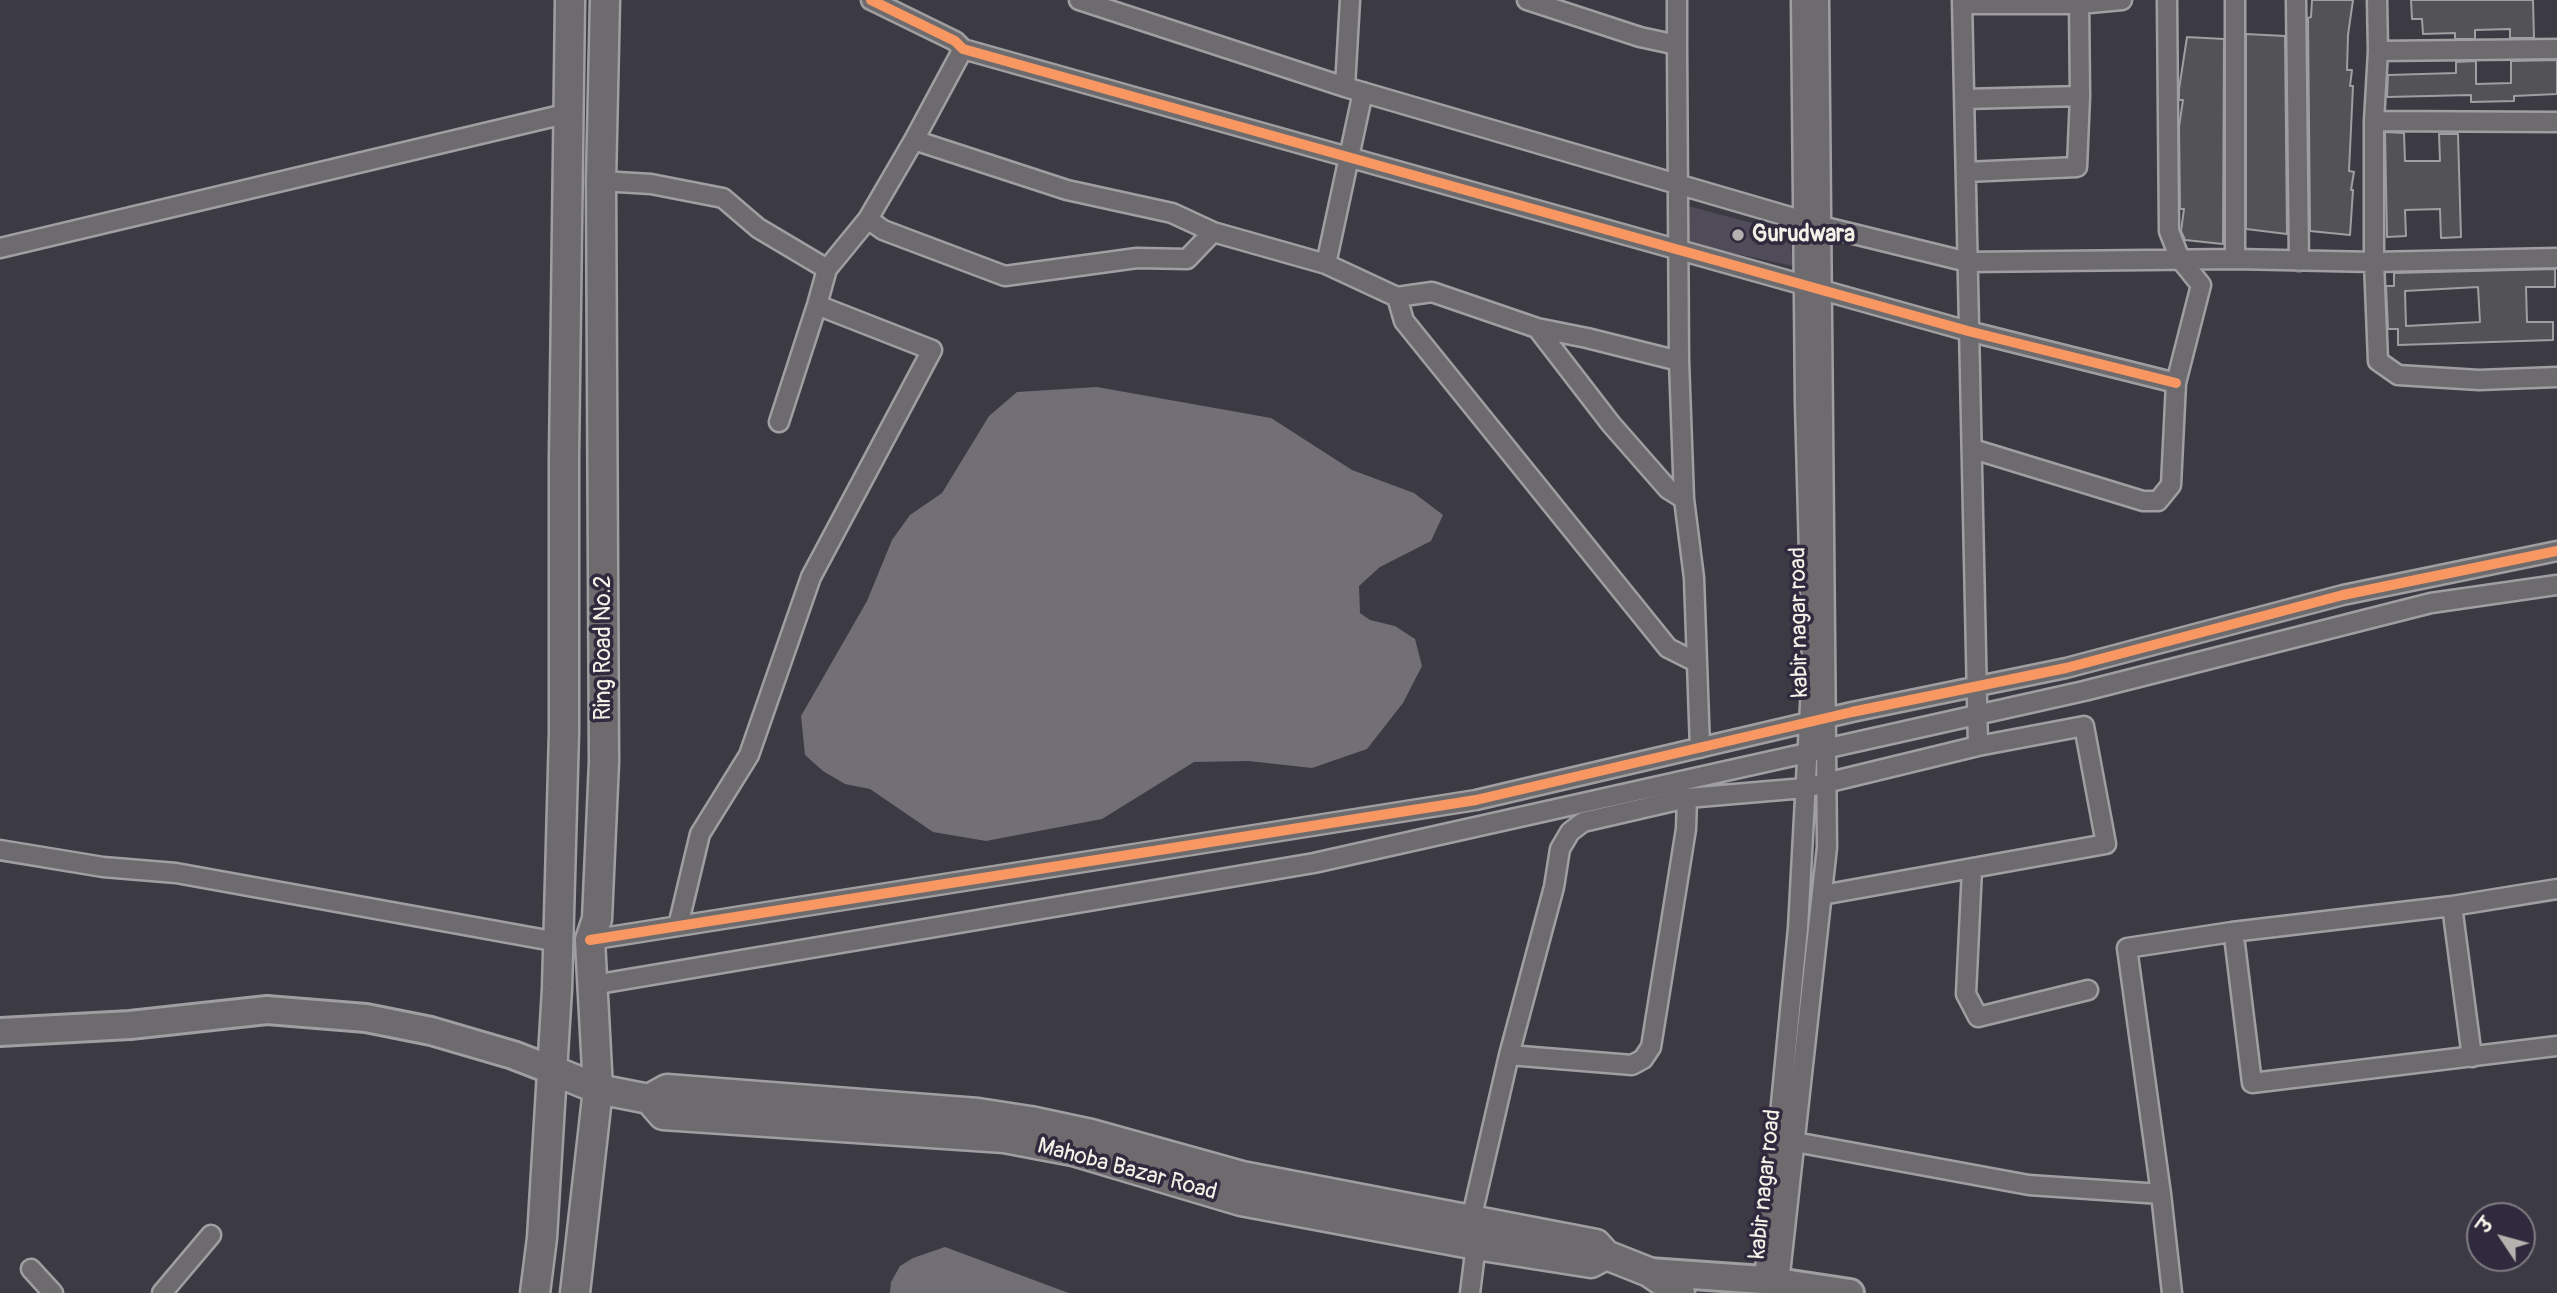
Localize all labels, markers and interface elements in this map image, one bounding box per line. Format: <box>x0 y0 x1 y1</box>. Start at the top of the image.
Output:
place label: Gurudwara <box>1752 221 1855 249</box>
marker: Gurudwara <box>1730 227 1746 243</box>
street label: kabir nagar road <box>1785 547 1815 697</box>
street label: Ring Road No.2 <box>590 575 618 721</box>
street label: kabir nagar road <box>1744 1108 1788 1260</box>
street label: Mahoba Bazar Road <box>1034 1133 1220 1207</box>
north arrow <box>2466 1202 2536 1272</box>
text: उ <box>2472 1214 2499 1238</box>

